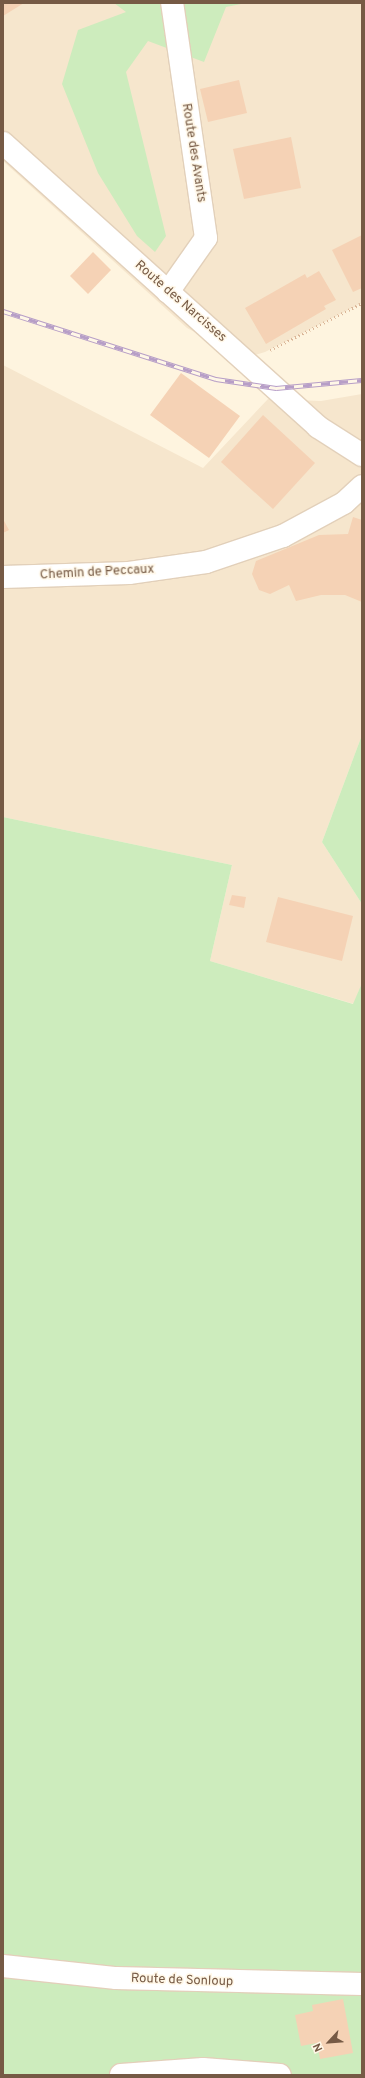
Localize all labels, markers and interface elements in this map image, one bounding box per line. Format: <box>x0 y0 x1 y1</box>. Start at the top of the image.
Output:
street label: Route des Avants <box>177 102 209 204</box>
street label: Route des Narcisses <box>131 258 229 346</box>
street label: Chemin de Peccaux <box>39 562 155 584</box>
street label: Route de Sonloup <box>130 1971 234 1991</box>
north arrow <box>309 2022 349 2062</box>
text: N <box>310 2041 326 2054</box>

